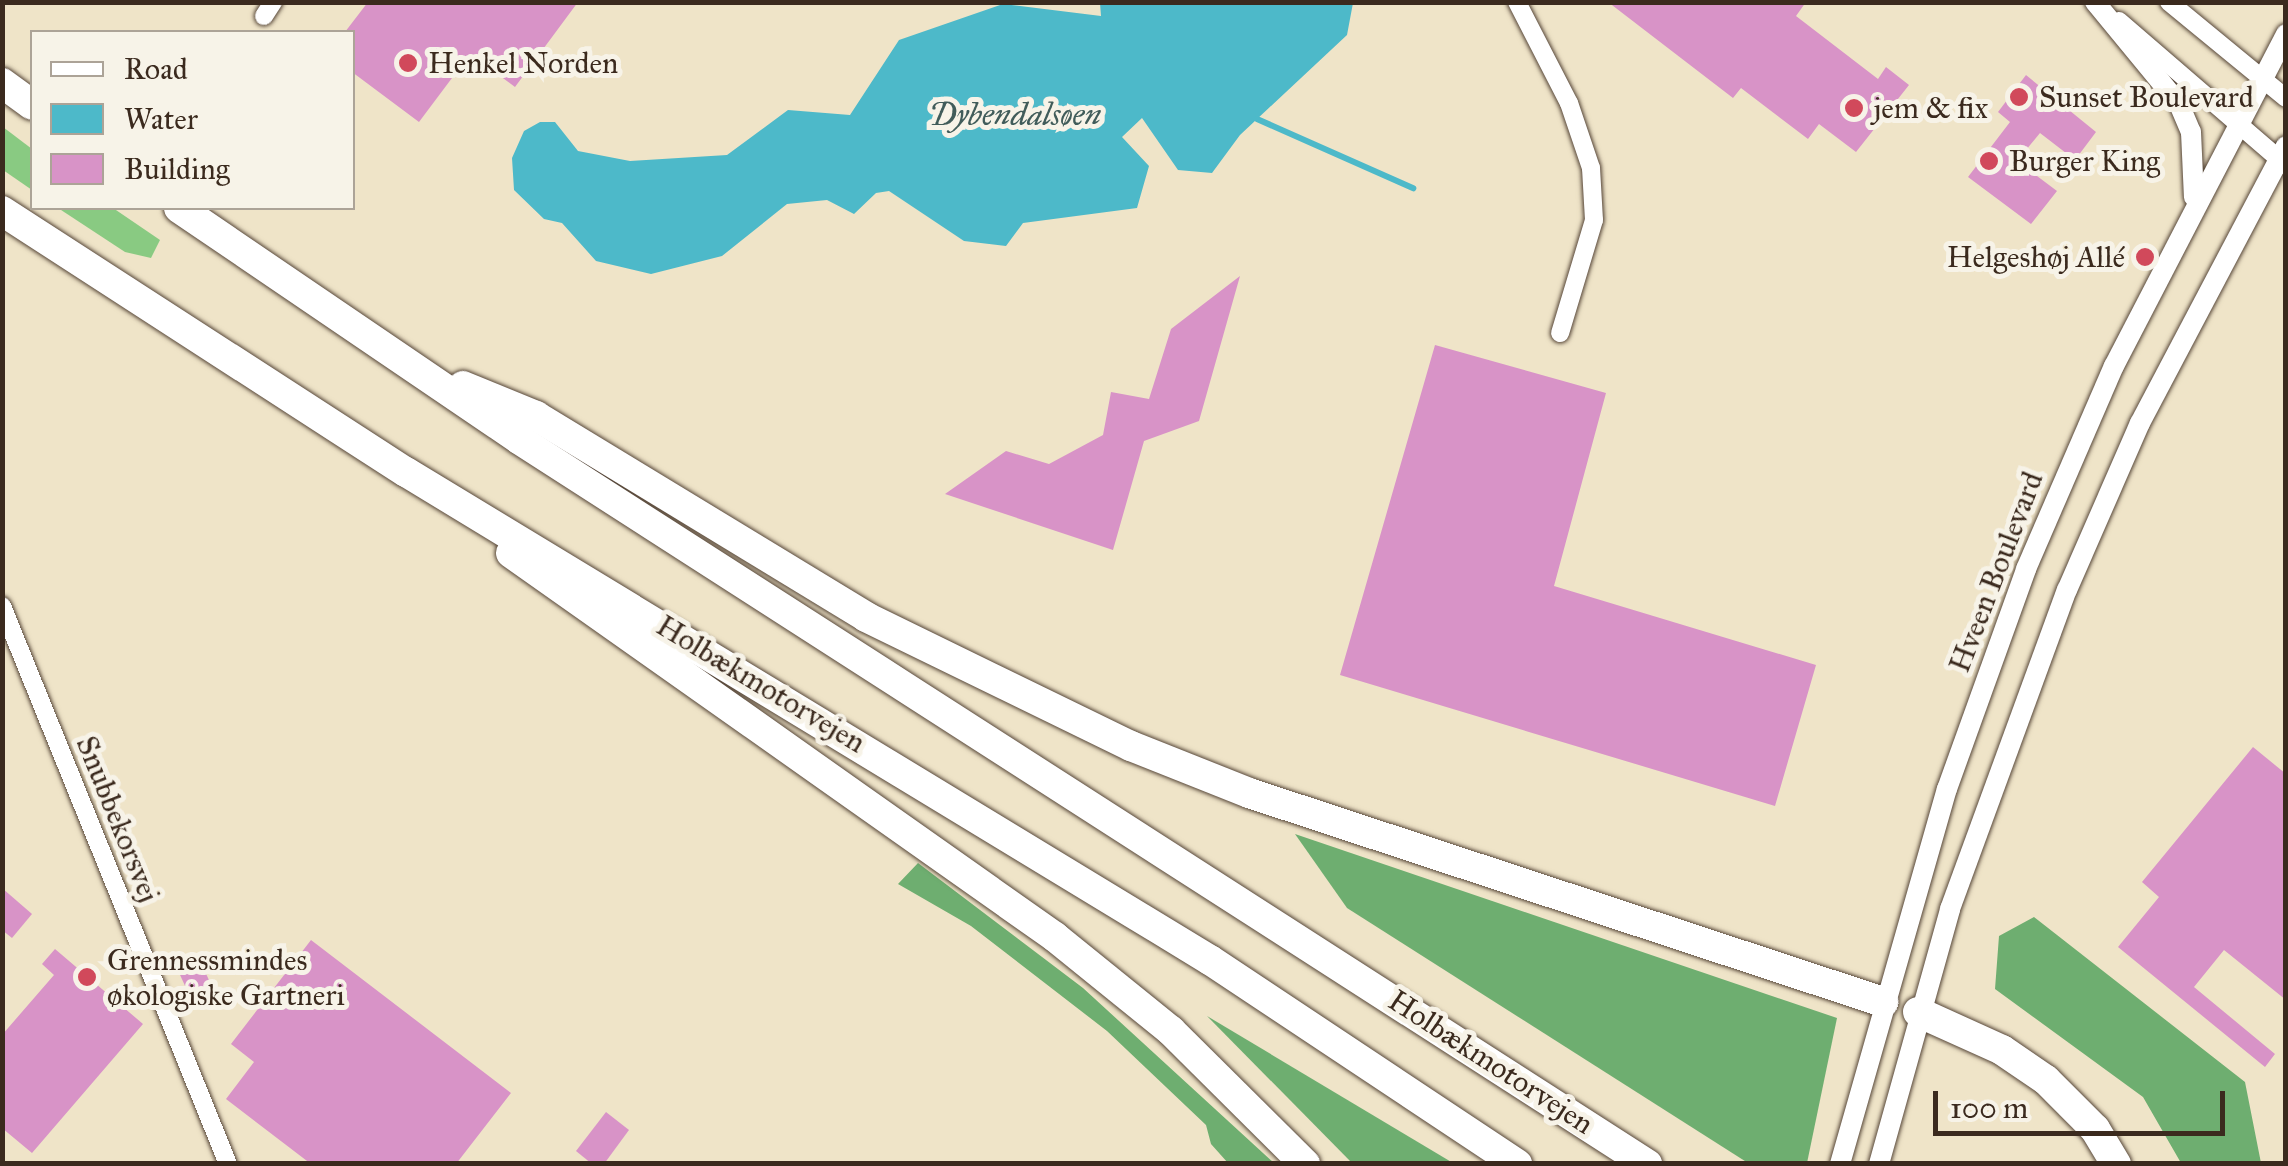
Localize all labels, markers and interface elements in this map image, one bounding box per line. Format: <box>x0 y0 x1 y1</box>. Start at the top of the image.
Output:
legend <box>30 30 355 210</box>
place label: Henkel Norden <box>428 45 618 81</box>
text: Road <box>124 51 188 87</box>
marker: Henkel Norden <box>397 52 419 74</box>
place label: Sunset Boulevard <box>2039 79 2254 115</box>
marker: Sunset Boulevard <box>2008 86 2030 108</box>
place label: jem & fix <box>1874 90 1988 126</box>
water label: Dybendalsøen <box>929 96 1101 134</box>
marker: jem & fix <box>1843 97 1865 119</box>
text: Water <box>124 101 198 137</box>
place label: Burger King <box>2009 143 2160 179</box>
marker: Burger King <box>1978 150 2000 172</box>
text: Building <box>124 151 230 187</box>
place label: Helgeshøj Allé <box>1947 239 2125 275</box>
marker: Helgeshøj Allé <box>2134 246 2156 268</box>
street label: Hveen Boulevard <box>1941 467 2051 677</box>
street label: Holbækmotorvejen <box>650 607 872 761</box>
street label: Snubbekorsvej <box>68 731 168 907</box>
place label: Grennessmindes økologiske Gartneri <box>107 942 345 1012</box>
marker: Grennessmindes økologiske Gartneri <box>76 966 98 988</box>
street label: Holbækmotorvejen <box>1382 982 1600 1142</box>
scale bar <box>1938 1071 2230 1133</box>
text: 100 m <box>1950 1090 2028 1126</box>

